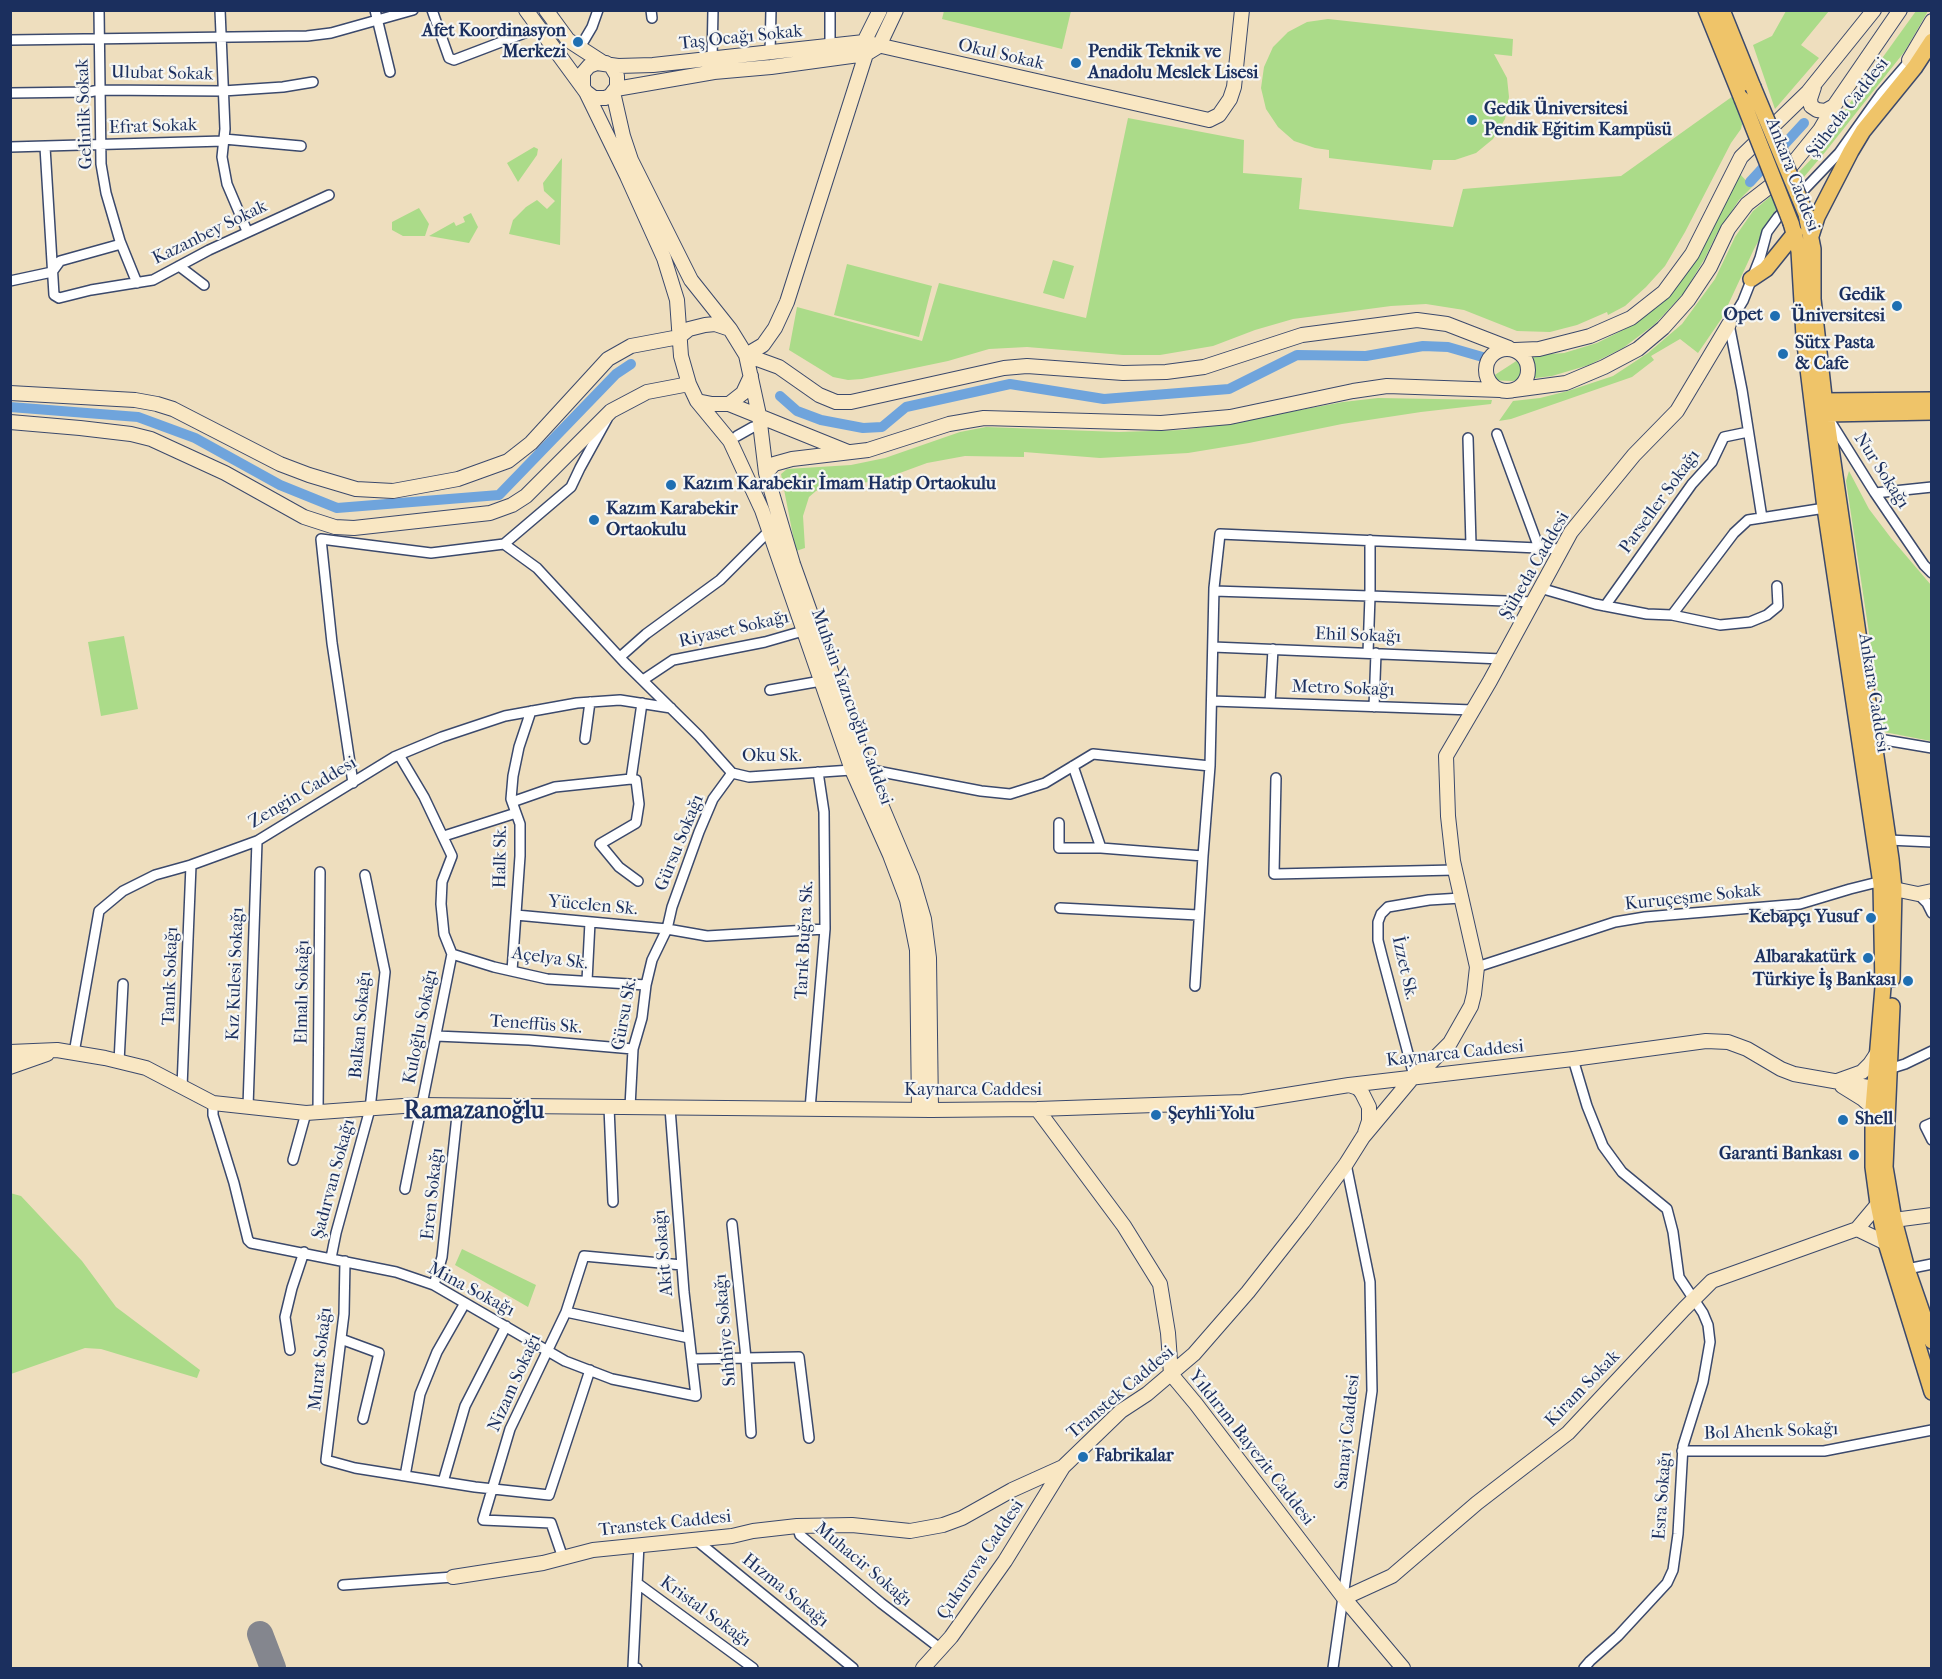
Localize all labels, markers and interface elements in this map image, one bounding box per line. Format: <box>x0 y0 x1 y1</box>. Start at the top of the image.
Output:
place label: Afet Koordinasyon Merkezi <box>422 21 566 63</box>
street label: Taş Ocağı Sokak <box>678 21 804 55</box>
marker: Afet Koordinasyon Merkezi <box>571 35 585 49</box>
street label: Okul Sokak <box>956 35 1046 75</box>
place label: Pendik Teknik ve Anadolu Meslek Lisesi <box>1088 42 1258 84</box>
street label: Şüheda Caddesi <box>1802 54 1894 162</box>
marker: Pendik Teknik ve Anadolu Meslek Lisesi <box>1069 56 1083 70</box>
street label: Gelinlik Sokak <box>72 58 98 170</box>
street label: Ulubat Sokak <box>111 62 213 86</box>
place label: Gedik Üniversitesi Pendik Eğitim Kampüsü <box>1484 99 1672 142</box>
marker: Gedik Üniversitesi Pendik Eğitim Kampüsü <box>1465 113 1479 127</box>
street label: Efrat Sokak <box>108 115 198 139</box>
street label: Ankara Caddesi <box>1760 115 1824 235</box>
street label: Kazanbey Sokak <box>149 196 271 270</box>
place label: Gedik Üniversitesi <box>1791 285 1885 328</box>
marker: Gedik Üniversitesi <box>1890 299 1904 313</box>
place label: Opet <box>1723 305 1763 327</box>
marker: Opet <box>1768 309 1782 323</box>
place label: Sütx Pasta & Cafe <box>1795 333 1874 376</box>
marker: Sütx Pasta & Cafe <box>1776 347 1790 361</box>
street label: Nur Sokağı <box>1849 429 1913 513</box>
street label: Parseller Sokağı <box>1615 446 1705 558</box>
place label: Kazım Karabekir İmam Hatip Ortaokulu <box>683 474 996 496</box>
marker: Kazım Karabekir İmam Hatip Ortaokulu <box>664 478 678 492</box>
place label: Kazım Karabekir Ortaokulu <box>606 499 738 542</box>
street label: Şüheda Caddesi <box>1495 508 1575 624</box>
marker: Kazım Karabekir Ortaokulu <box>587 513 601 527</box>
street label: Muhsin Yazıcıoğlu Caddesi <box>805 606 897 808</box>
street label: Riyaset Sokağı <box>677 607 791 653</box>
street label: Ehil Sokağı <box>1315 624 1401 648</box>
street label: Ankara Caddesi <box>1853 632 1893 754</box>
street label: Metro Sokağı <box>1291 676 1395 702</box>
street label: Oku Sk. <box>742 746 802 768</box>
street label: Zengin Caddesi <box>245 752 361 834</box>
street label: Gürsu Sokağı <box>651 792 709 894</box>
street label: Halk Sk. <box>490 825 512 889</box>
street label: Tarık Buğra Sk. <box>791 880 819 1000</box>
street label: Kuruçeşme Sokak <box>1624 880 1762 916</box>
street label: Yücelen Sk. <box>547 891 639 921</box>
street label: Kız Kulesi Sokağı <box>223 907 249 1041</box>
place label: Kebapçı Yusuf <box>1749 907 1859 929</box>
marker: Kebapçı Yusuf <box>1864 911 1878 925</box>
street label: Tanık Sokağı <box>158 926 184 1026</box>
street label: İzzet Sk. <box>1386 934 1422 1002</box>
street label: Elmalı Sokağı <box>291 940 315 1044</box>
street label: Açelya Sk. <box>510 943 590 975</box>
place label: Albarakatürk <box>1755 947 1856 969</box>
marker: Albarakatürk <box>1861 951 1875 965</box>
street label: Kuloğlu Sokağı <box>399 968 443 1086</box>
street label: Balkan Sokağı <box>346 970 376 1080</box>
place label: Türkiye İş Bankası <box>1753 970 1896 992</box>
marker: Türkiye İş Bankası <box>1901 974 1915 988</box>
street label: Gürsu Sk. <box>608 976 642 1052</box>
street label: Teneffüs Sk. <box>489 1011 583 1039</box>
street label: Kaynarca Caddesi <box>1385 1036 1525 1072</box>
street label: Kaynarca Caddesi <box>904 1080 1042 1102</box>
district label: Ramazanoğlu <box>404 1098 544 1126</box>
place label: Şeyhli Yolu <box>1168 1104 1254 1126</box>
marker: Şeyhli Yolu <box>1149 1108 1163 1122</box>
place label: Shell <box>1855 1109 1893 1131</box>
marker: Shell <box>1836 1113 1850 1127</box>
street label: Şadırvan Sokağı <box>308 1117 360 1241</box>
place label: Garanti Bankası <box>1719 1144 1842 1166</box>
street label: Eren Sokağı <box>417 1147 449 1241</box>
marker: Garanti Bankası <box>1847 1148 1861 1162</box>
street label: Akit Sokağı <box>649 1209 679 1297</box>
street label: Mina Sokağı <box>424 1258 518 1322</box>
street label: Sıhhiye Sokağı <box>710 1273 742 1387</box>
street label: Murat Sokağı <box>305 1306 337 1412</box>
street label: Nizam Sokağı <box>484 1331 546 1435</box>
street label: Transtek Caddesi <box>1063 1342 1179 1444</box>
street label: Kiram Sokak <box>1541 1346 1625 1432</box>
street label: Yıldırım Bayezit Caddesi <box>1184 1366 1318 1530</box>
street label: Sanayi Caddesi <box>1331 1373 1365 1491</box>
street label: Bol Ahenk Sokağı <box>1703 1419 1839 1445</box>
place label: Fabrikalar <box>1095 1446 1174 1468</box>
marker: Fabrikalar <box>1076 1450 1090 1464</box>
street label: Esra Sokağı <box>1649 1451 1677 1541</box>
street label: Çukurova Caddesi <box>933 1496 1029 1624</box>
street label: Transtek Caddesi <box>598 1506 732 1542</box>
street label: Muhacir Sokağı <box>810 1518 916 1612</box>
street label: Hızma Sokağı <box>737 1549 833 1633</box>
street label: Kristal Sokağı <box>655 1572 755 1652</box>

